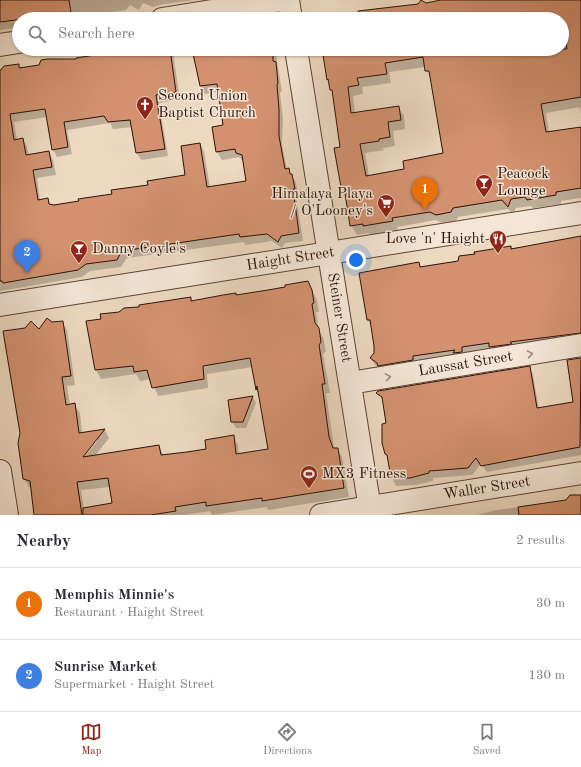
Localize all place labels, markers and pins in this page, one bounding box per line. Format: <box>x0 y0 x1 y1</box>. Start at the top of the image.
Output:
place label: Second Union Baptist Church <box>158 89 256 121</box>
church icon: Second Union Baptist Church <box>135 95 155 120</box>
place label: Peacock Lounge <box>497 167 549 199</box>
bar icon: Peacock Lounge <box>474 173 494 198</box>
pin: 1 <box>412 177 438 210</box>
place label: Himalaya Playa / O'Looney's <box>271 187 374 219</box>
supermarket icon: Himalaya Playa / O'Looney's <box>376 193 396 218</box>
restaurant icon: Love 'n' Haight <box>488 229 508 254</box>
place label: Love 'n' Haight <box>386 232 485 247</box>
bar icon: Danny Coyle's <box>69 239 89 264</box>
pin: 2 <box>14 240 40 273</box>
place label: Danny Coyle's <box>92 242 186 257</box>
sports icon: MX3 Fitness <box>299 464 319 489</box>
place label: MX3 Fitness <box>322 467 406 482</box>

